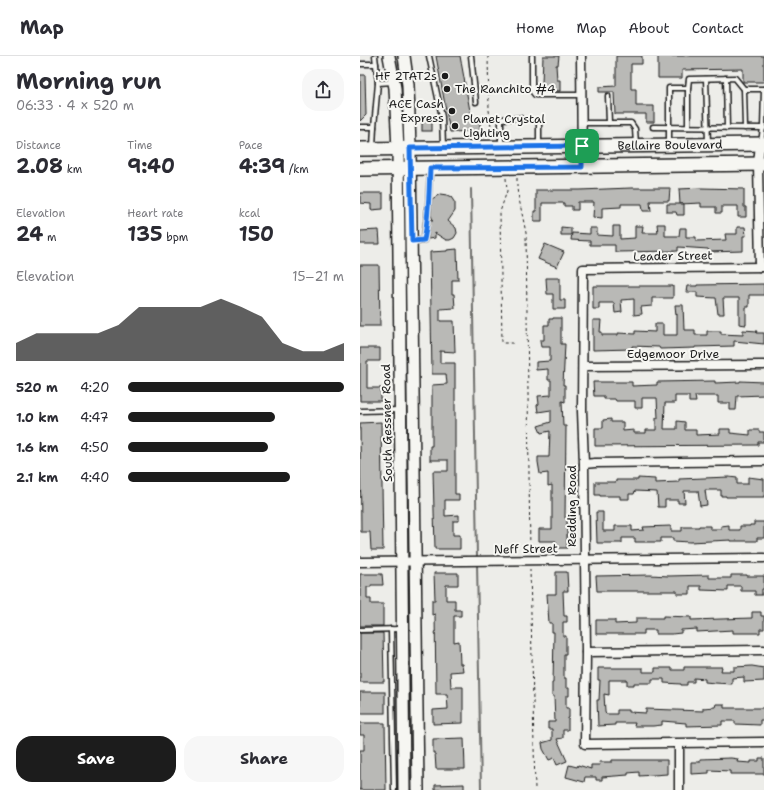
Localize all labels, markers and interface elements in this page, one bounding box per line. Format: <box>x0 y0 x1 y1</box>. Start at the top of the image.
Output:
text: Map <box>20 15 64 40</box>
text: Home <box>516 19 555 37</box>
text: Map <box>577 19 607 37</box>
text: About <box>629 19 670 37</box>
text: Contact <box>692 19 744 37</box>
text: Morning run <box>16 67 161 96</box>
place label: HF 2TAT2s <box>375 68 437 84</box>
button: share <box>302 69 344 111</box>
marker: HF 2TAT2s <box>440 71 450 81</box>
place label: The Ranchito #4 <box>455 81 555 97</box>
marker: The Ranchito #4 <box>442 84 452 94</box>
place label: ACE Cash Express <box>389 96 444 126</box>
text: 06:33 · 4 × 520 m <box>16 97 134 114</box>
marker: ACE Cash Express <box>447 106 457 116</box>
place label: Planet Crystal Lighting <box>463 111 545 141</box>
marker: Planet Crystal Lighting <box>450 121 460 131</box>
pin <box>565 129 599 163</box>
icon: arrive <box>571 135 593 157</box>
street label: Bellaire Boulevard <box>617 137 723 154</box>
text: Distance <box>16 138 61 153</box>
text: Time <box>127 138 153 153</box>
text: Pace <box>239 138 263 153</box>
text: 2.08 <box>16 153 63 179</box>
text: 9:40 <box>127 153 175 179</box>
text: 4:39 <box>239 153 285 179</box>
text: km <box>63 162 82 177</box>
text: /km <box>285 162 309 177</box>
text: Elevation <box>16 206 65 221</box>
text: Heart rate <box>127 206 183 221</box>
text: kcal <box>239 206 260 221</box>
text: 24 <box>16 221 43 247</box>
text: 135 <box>127 221 162 247</box>
text: 150 <box>239 221 274 247</box>
text: m <box>43 230 56 245</box>
text: bpm <box>162 230 188 245</box>
street label: Leader Street <box>633 247 713 265</box>
text: Elevation <box>16 268 74 285</box>
text: 15–21 m <box>292 268 344 285</box>
street label: Edgemoor Drive <box>627 346 719 362</box>
street label: South Gessner Road <box>378 363 396 482</box>
text: 520 m <box>16 379 58 396</box>
text: 4:20 <box>80 379 109 396</box>
text: 1.0 km <box>16 409 58 426</box>
text: 4:47 <box>80 409 109 426</box>
text: 1.6 km <box>16 439 59 456</box>
text: 4:50 <box>80 439 109 456</box>
street label: Redding Road <box>564 465 580 547</box>
text: 2.1 km <box>16 469 58 486</box>
text: 4:40 <box>80 469 109 486</box>
street label: Neff Street <box>494 540 558 558</box>
button: Save <box>16 736 176 782</box>
button: Share <box>184 736 344 782</box>

